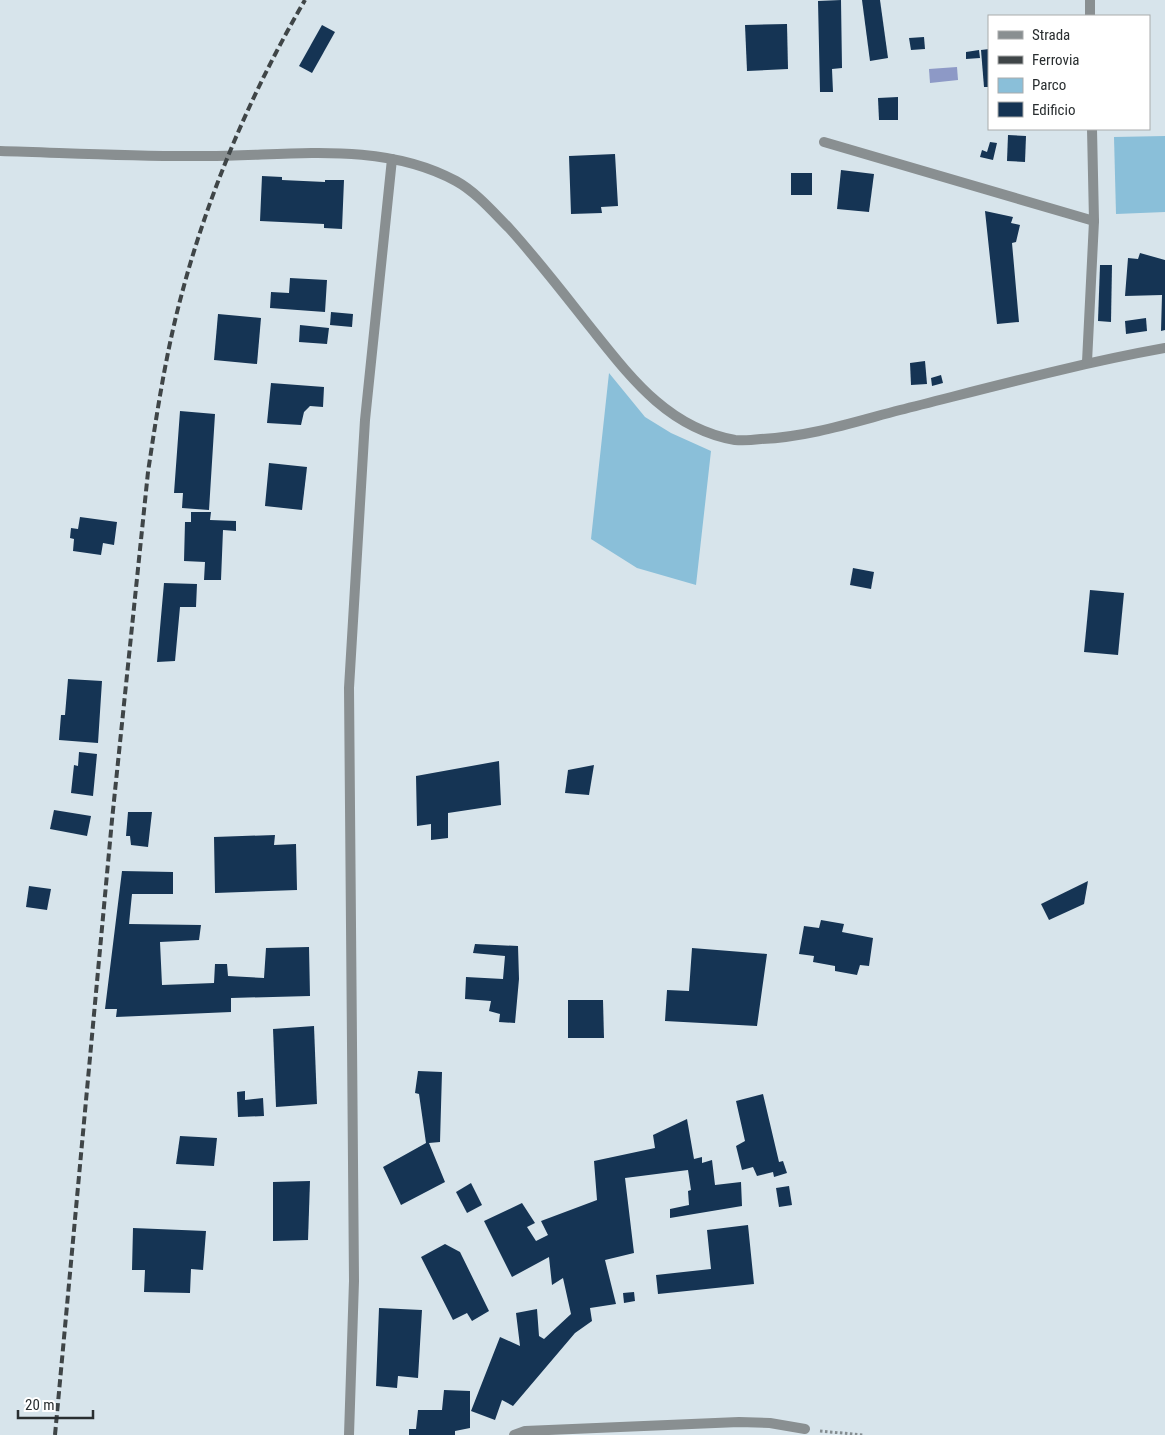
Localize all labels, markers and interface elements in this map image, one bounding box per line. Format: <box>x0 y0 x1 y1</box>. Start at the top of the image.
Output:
legend <box>988 15 1150 130</box>
text: Strada <box>1032 26 1070 44</box>
text: Ferrovia <box>1032 51 1080 69</box>
text: Parco <box>1032 76 1066 94</box>
text: Edificio <box>1032 101 1075 119</box>
scale bar <box>18 1388 92 1420</box>
text: 20 m <box>25 1396 55 1414</box>

